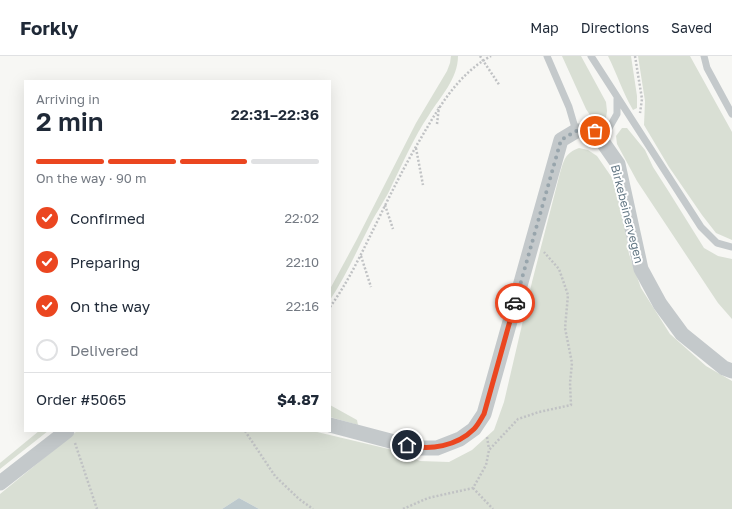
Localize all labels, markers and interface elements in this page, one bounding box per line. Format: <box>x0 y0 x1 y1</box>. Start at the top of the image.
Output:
text: Forkly <box>20 16 78 39</box>
text: Map <box>530 19 559 36</box>
text: Directions <box>581 19 649 36</box>
text: Saved <box>671 19 712 36</box>
text: Arriving in <box>36 91 100 107</box>
text: 22:31–22:36 <box>231 105 319 123</box>
text: 2 min <box>36 106 104 137</box>
pin <box>578 114 612 148</box>
icon: bag <box>584 120 606 142</box>
street label: Birkebeinervegen <box>608 163 647 265</box>
text: On the way · 90 m <box>36 170 147 186</box>
icon: check <box>36 207 58 229</box>
text: Confirmed <box>70 209 145 227</box>
text: 22:02 <box>284 210 319 226</box>
icon: check <box>36 251 58 273</box>
text: Preparing <box>70 253 140 271</box>
text: 22:10 <box>286 254 319 270</box>
courier <box>495 283 535 323</box>
icon: car <box>504 292 526 314</box>
icon: check <box>36 295 58 317</box>
text: On the way <box>70 297 150 315</box>
text: 22:16 <box>286 298 319 314</box>
text: Delivered <box>70 341 138 359</box>
text: Order #5065 <box>36 390 126 408</box>
text: $4.87 <box>277 390 319 408</box>
pin <box>390 428 424 462</box>
icon: home <box>396 434 418 456</box>

